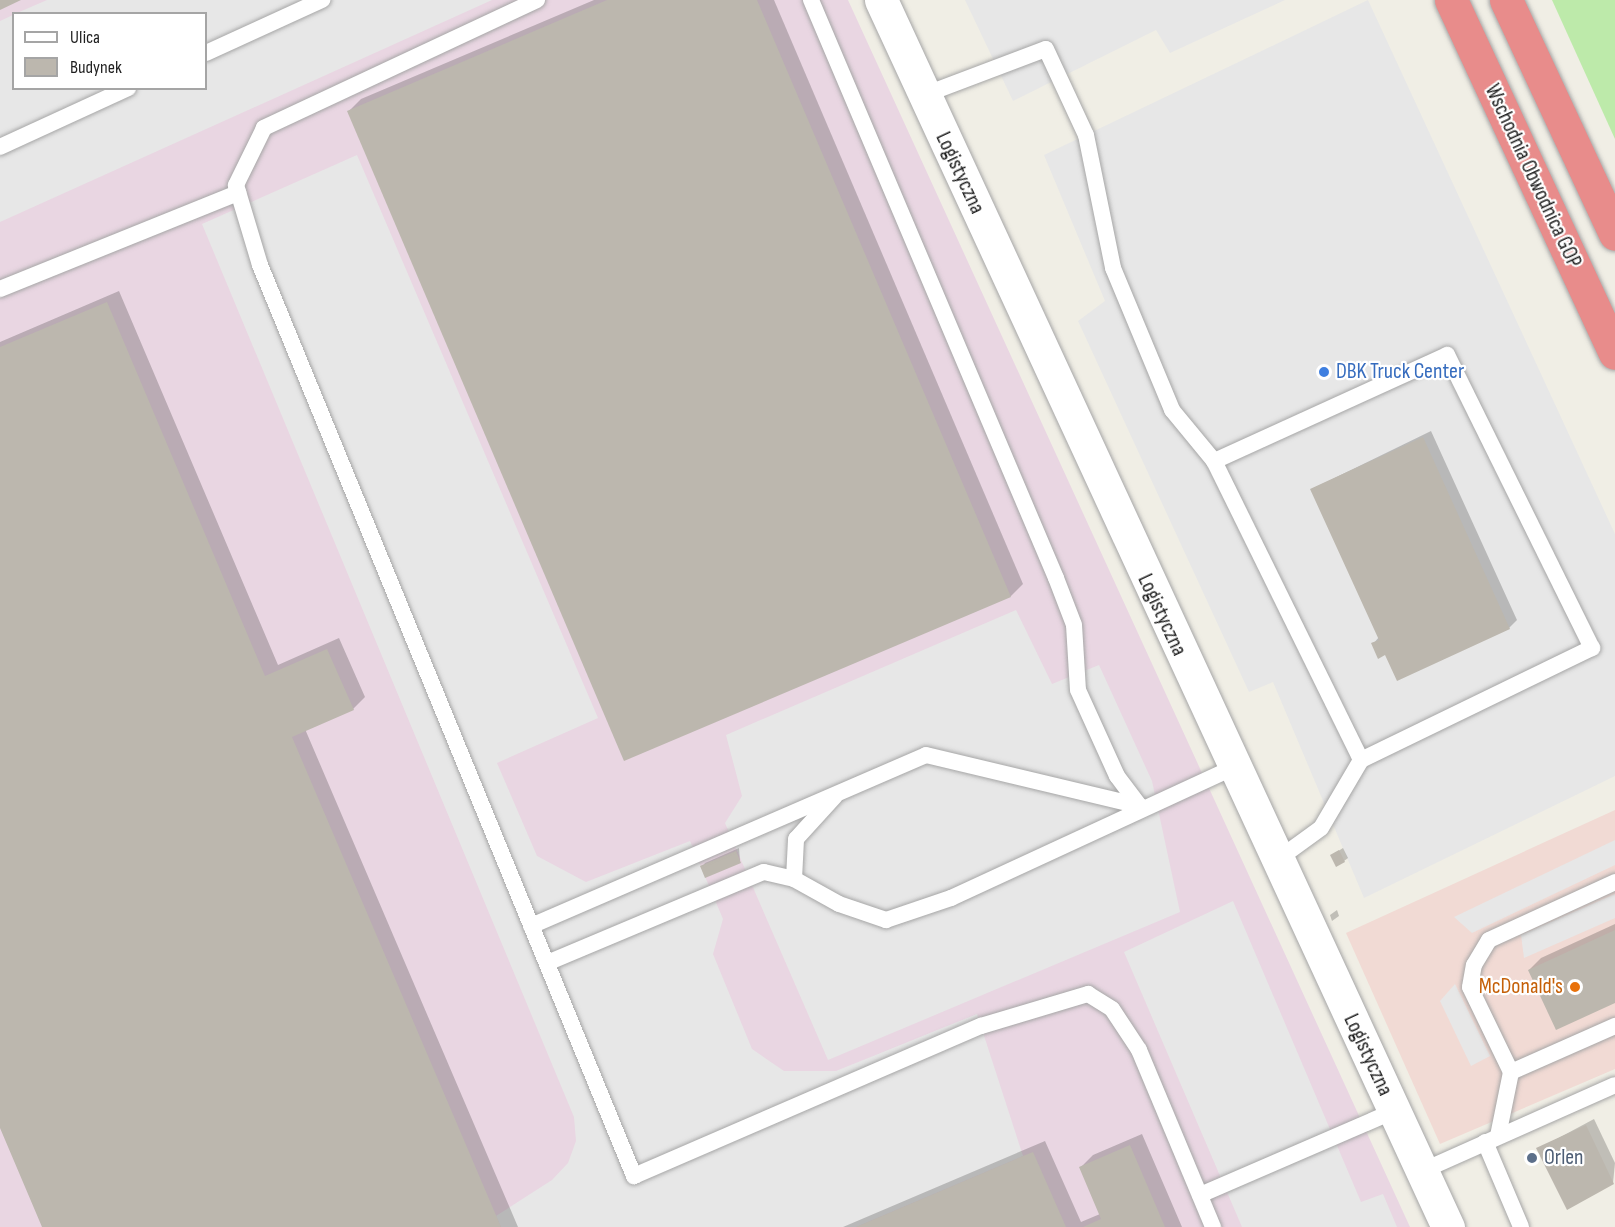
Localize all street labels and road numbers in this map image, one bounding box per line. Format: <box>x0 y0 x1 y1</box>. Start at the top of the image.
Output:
street label: Wschodnia Obwodnica GOP <box>1479 80 1587 272</box>
street label: Logistyczna <box>930 128 990 218</box>
street label: Logistyczna <box>1132 570 1192 660</box>
street label: Logistyczna <box>1338 1010 1398 1100</box>

